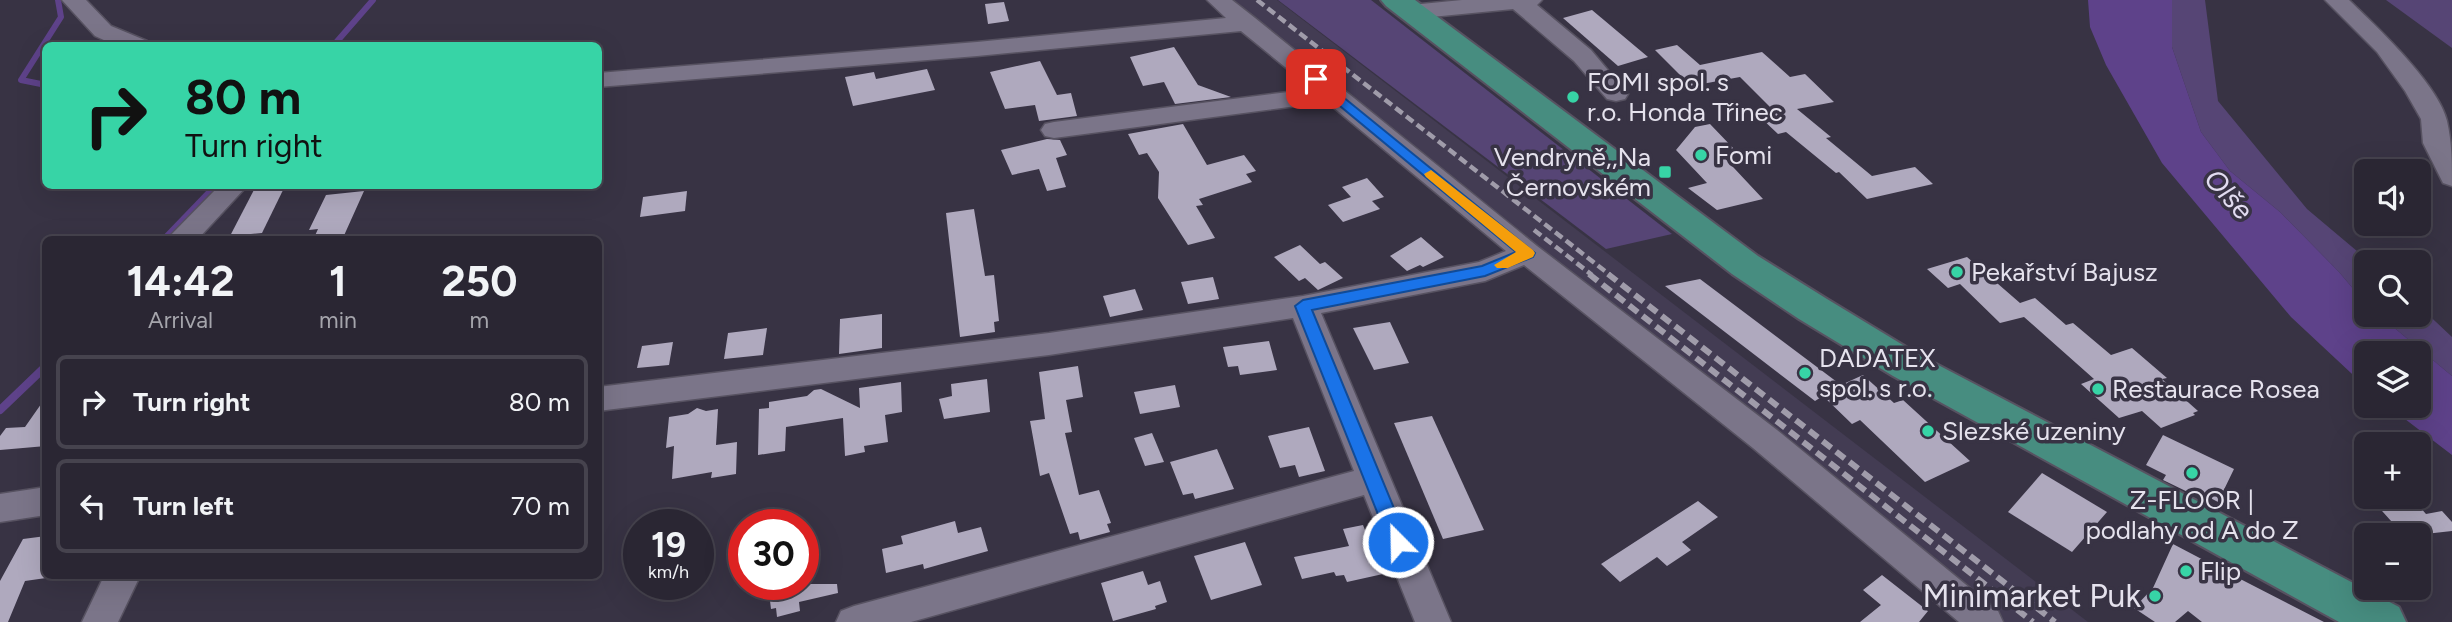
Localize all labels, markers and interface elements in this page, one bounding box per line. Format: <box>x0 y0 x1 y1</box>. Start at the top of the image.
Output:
pin <box>1286 49 1346 109</box>
icon: arrive <box>1297 60 1335 98</box>
place label: FOMI spol. s r.o. Honda Třinec <box>1587 66 1783 128</box>
text: 80 m <box>185 67 301 126</box>
icon: right <box>70 70 161 161</box>
marker: FOMI spol. s r.o. Honda Třinec <box>1565 89 1581 105</box>
text: Turn right <box>185 127 323 165</box>
place label: Fomi <box>1715 139 1772 171</box>
place label: Vendryně,,Na Černovském <box>1494 141 1651 203</box>
marker: Fomi <box>1693 147 1709 163</box>
map controls <box>2354 159 2431 600</box>
button: sound <box>2354 159 2431 236</box>
water label: Olše <box>2197 162 2261 226</box>
marker: Vendryně,,Na Černovském <box>1657 164 1673 180</box>
button: search <box>2354 250 2431 327</box>
text: 14:42 <box>127 256 234 307</box>
text: 1 <box>329 256 347 307</box>
text: 250 <box>441 256 517 307</box>
place label: Pekařství Bajusz <box>1971 256 2158 288</box>
marker: Pekařství Bajusz <box>1949 264 1965 280</box>
text: Arrival <box>148 306 213 334</box>
text: min <box>319 306 357 334</box>
text: m <box>470 306 489 334</box>
button: layers <box>2354 341 2431 418</box>
place label: DADATEX spol. s r.o. <box>1819 342 1935 404</box>
marker: DADATEX spol. s r.o. <box>1797 365 1813 381</box>
place label: Restaurace Rosea <box>2112 373 2320 405</box>
marker: Restaurace Rosea <box>2090 381 2106 397</box>
icon: right <box>74 383 112 421</box>
text: Turn right <box>133 386 250 418</box>
text: 80 m <box>509 386 570 418</box>
place label: Slezské uzeniny <box>1942 415 2126 447</box>
marker: Slezské uzeniny <box>1920 423 1936 439</box>
button: + <box>2354 432 2431 509</box>
marker: Z-FLOOR | podlahy od A do Z <box>2184 465 2200 481</box>
place label: Z-FLOOR | podlahy od A do Z <box>2085 484 2299 546</box>
icon: left <box>74 487 112 525</box>
text: Turn left <box>133 490 234 522</box>
text: 70 m <box>511 490 570 522</box>
position arrow <box>1361 505 1435 579</box>
speed limit sign: 30 <box>728 509 819 600</box>
button: − <box>2354 523 2431 600</box>
text: 19 <box>651 524 686 566</box>
place label: Flip <box>2200 555 2241 587</box>
text: km/h <box>648 561 689 583</box>
marker: Flip <box>2178 563 2194 579</box>
place label: Minimarket Puk <box>1922 577 2141 615</box>
marker: Minimarket Puk <box>2147 588 2163 604</box>

